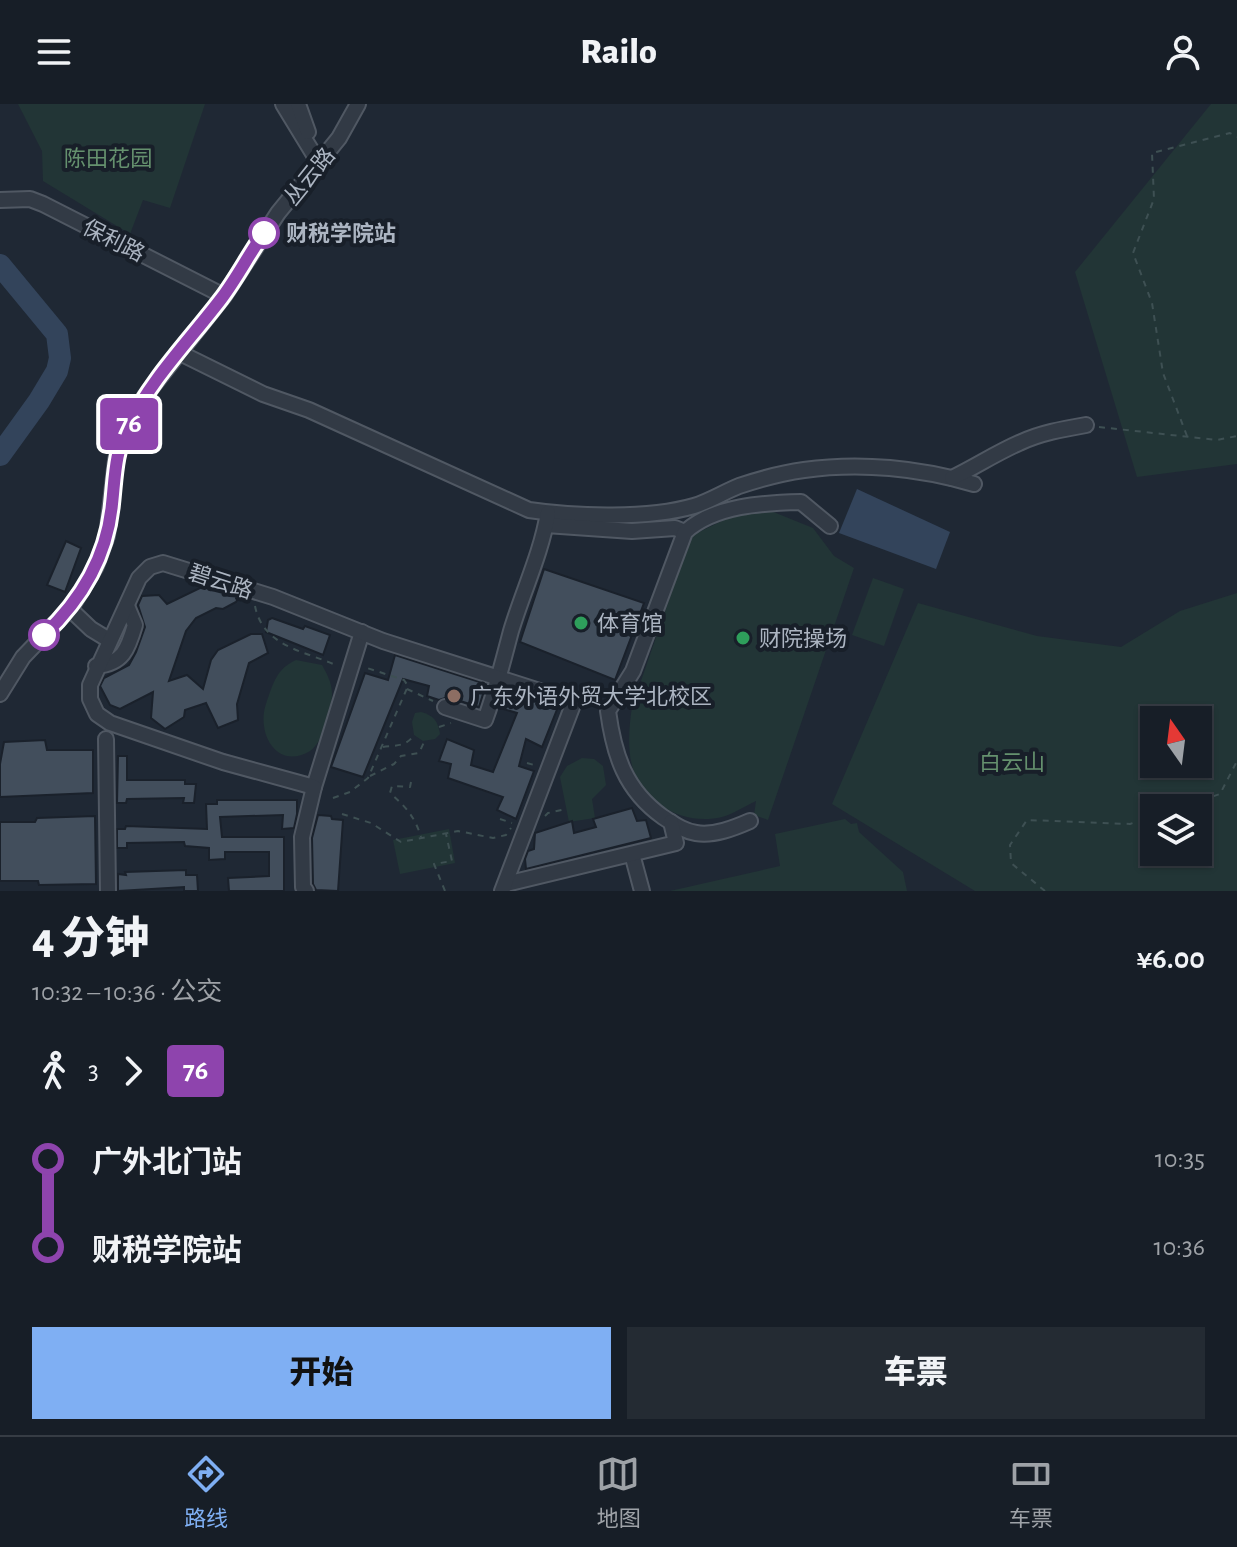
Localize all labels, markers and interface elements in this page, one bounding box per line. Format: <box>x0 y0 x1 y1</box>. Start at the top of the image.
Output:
icon: menu <box>32 30 76 74</box>
icon: person <box>1161 30 1205 74</box>
text: Railo <box>580 34 657 70</box>
street label: 丛云路 <box>280 143 339 209</box>
park label: 陈田花园 <box>64 147 152 170</box>
street label: 保利路 <box>79 215 148 266</box>
marker: 财税学院站 <box>249 218 279 248</box>
place label: 财税学院站 <box>286 222 396 245</box>
line badge: 76 <box>93 398 165 450</box>
text: 76 <box>116 410 142 438</box>
street label: 碧云路 <box>186 560 256 603</box>
place label: 体育馆 <box>597 612 663 635</box>
marker: 体育馆 <box>572 614 590 632</box>
unlabelled marker <box>29 620 59 650</box>
place label: 财院操场 <box>759 627 847 650</box>
marker: 财院操场 <box>734 629 752 647</box>
place label: 广东外语外贸大学北校区 <box>470 685 712 708</box>
marker: 广东外语外贸大学北校区 <box>445 687 463 705</box>
north arrow <box>1140 706 1212 778</box>
map controls <box>1140 706 1212 866</box>
park label: 白云山 <box>979 751 1045 774</box>
button: layers <box>1140 794 1212 866</box>
text: 4 分钟 <box>32 918 149 962</box>
text: ¥6.00 <box>1137 944 1205 974</box>
text: 10:32 – 10:36 · 公交 <box>32 979 222 1005</box>
icon: walk <box>32 1049 76 1093</box>
icon: forward <box>111 1049 155 1093</box>
text: 76 <box>183 1057 208 1085</box>
text: 3 <box>88 1058 99 1084</box>
text: 10:35 <box>1155 1146 1205 1172</box>
text: 广外北门站 <box>92 1148 242 1178</box>
text: 10:36 <box>1153 1234 1205 1260</box>
text: 财税学院站 <box>92 1236 242 1266</box>
button: 开始 <box>32 1327 611 1419</box>
button: 车票 <box>627 1327 1205 1419</box>
tab: 路线 <box>184 1452 228 1532</box>
tab: 地图 <box>596 1452 641 1532</box>
tab: 车票 <box>1009 1452 1053 1532</box>

